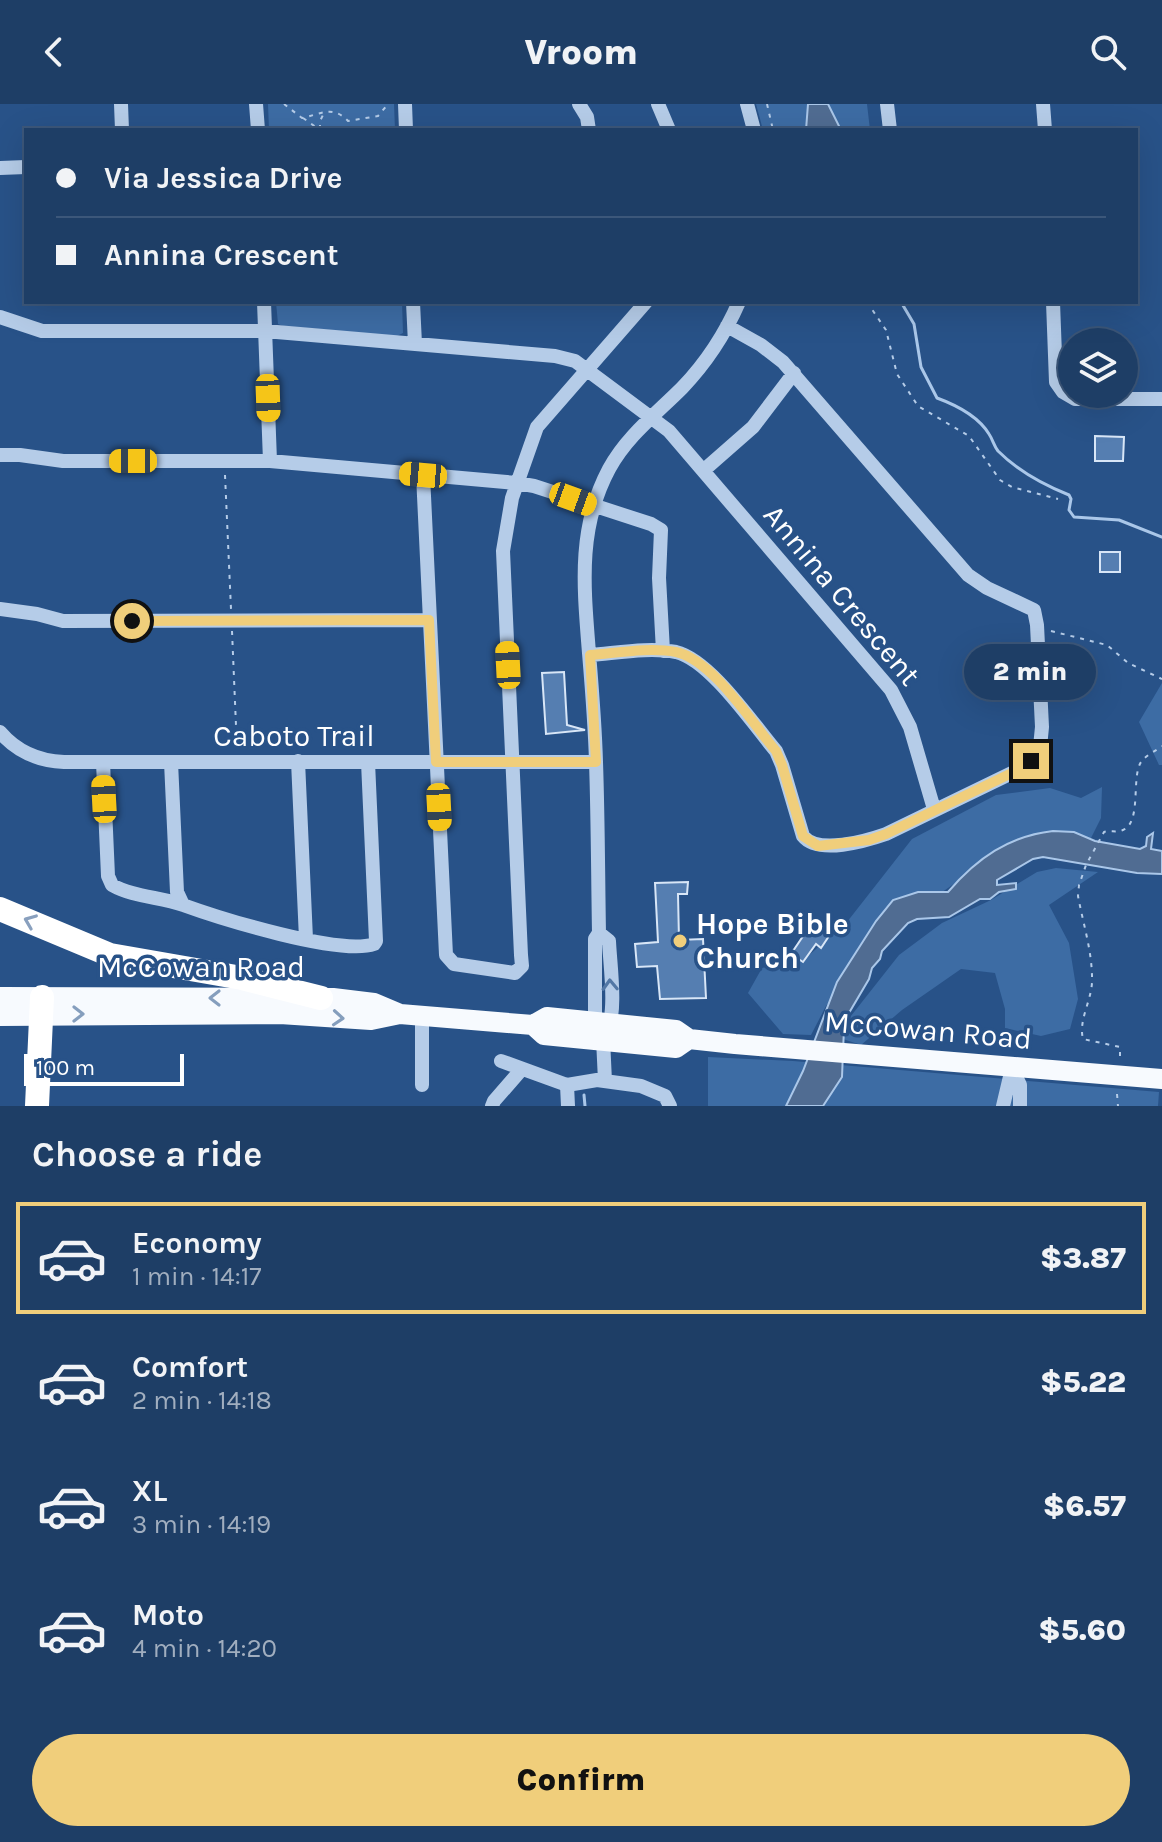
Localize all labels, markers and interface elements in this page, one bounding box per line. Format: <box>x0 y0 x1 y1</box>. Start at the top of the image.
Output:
icon: back <box>32 30 76 74</box>
icon: search <box>1086 30 1130 74</box>
text: Vroom <box>524 31 638 73</box>
text: Via Jessica Drive <box>104 160 342 196</box>
text: Annina Crescent <box>104 237 339 273</box>
map controls <box>1058 328 1138 408</box>
button: layers <box>1058 328 1138 408</box>
car <box>255 374 281 422</box>
car <box>109 449 157 473</box>
car <box>398 461 448 489</box>
car <box>546 480 600 518</box>
street label: Annina Crescent <box>756 497 928 693</box>
route start <box>114 603 150 639</box>
car <box>495 640 521 690</box>
callout: 2 min <box>965 645 1097 701</box>
text: 2 min <box>993 656 1067 687</box>
street label: Caboto Trail <box>213 718 375 754</box>
route end <box>1013 743 1049 779</box>
car <box>91 774 117 824</box>
car <box>426 782 452 832</box>
place label: Hope Bible Church <box>696 906 849 976</box>
one-way arrow <box>24 915 38 931</box>
marker: Hope Bible Church <box>671 932 689 950</box>
street label: McCowan Road <box>97 949 305 985</box>
one-way arrow <box>602 978 619 991</box>
one-way arrow <box>208 989 221 1007</box>
street label: McCowan Road <box>823 1003 1033 1057</box>
one-way arrow <box>72 1005 85 1023</box>
one-way arrow <box>332 1009 345 1026</box>
scale bar <box>24 1050 184 1086</box>
text: 100 m <box>36 1055 95 1081</box>
text: Choose a ride <box>32 1133 262 1175</box>
icon: car <box>36 1222 108 1294</box>
text: Economy <box>132 1225 262 1261</box>
text: $3.87 <box>1040 1240 1126 1276</box>
text: 1 min · 14:17 <box>132 1261 261 1292</box>
icon: car <box>36 1346 108 1418</box>
text: Comfort <box>132 1349 248 1385</box>
text: $5.22 <box>1040 1364 1126 1400</box>
text: 2 min · 14:18 <box>132 1385 272 1416</box>
icon: car <box>36 1470 108 1542</box>
text: XL <box>132 1473 167 1509</box>
text: $6.57 <box>1043 1488 1126 1524</box>
text: 3 min · 14:19 <box>132 1509 271 1540</box>
icon: car <box>36 1594 108 1666</box>
text: Moto <box>132 1597 204 1633</box>
text: $5.60 <box>1038 1612 1126 1648</box>
text: 4 min · 14:20 <box>132 1633 277 1664</box>
button: Confirm <box>32 1734 1130 1826</box>

